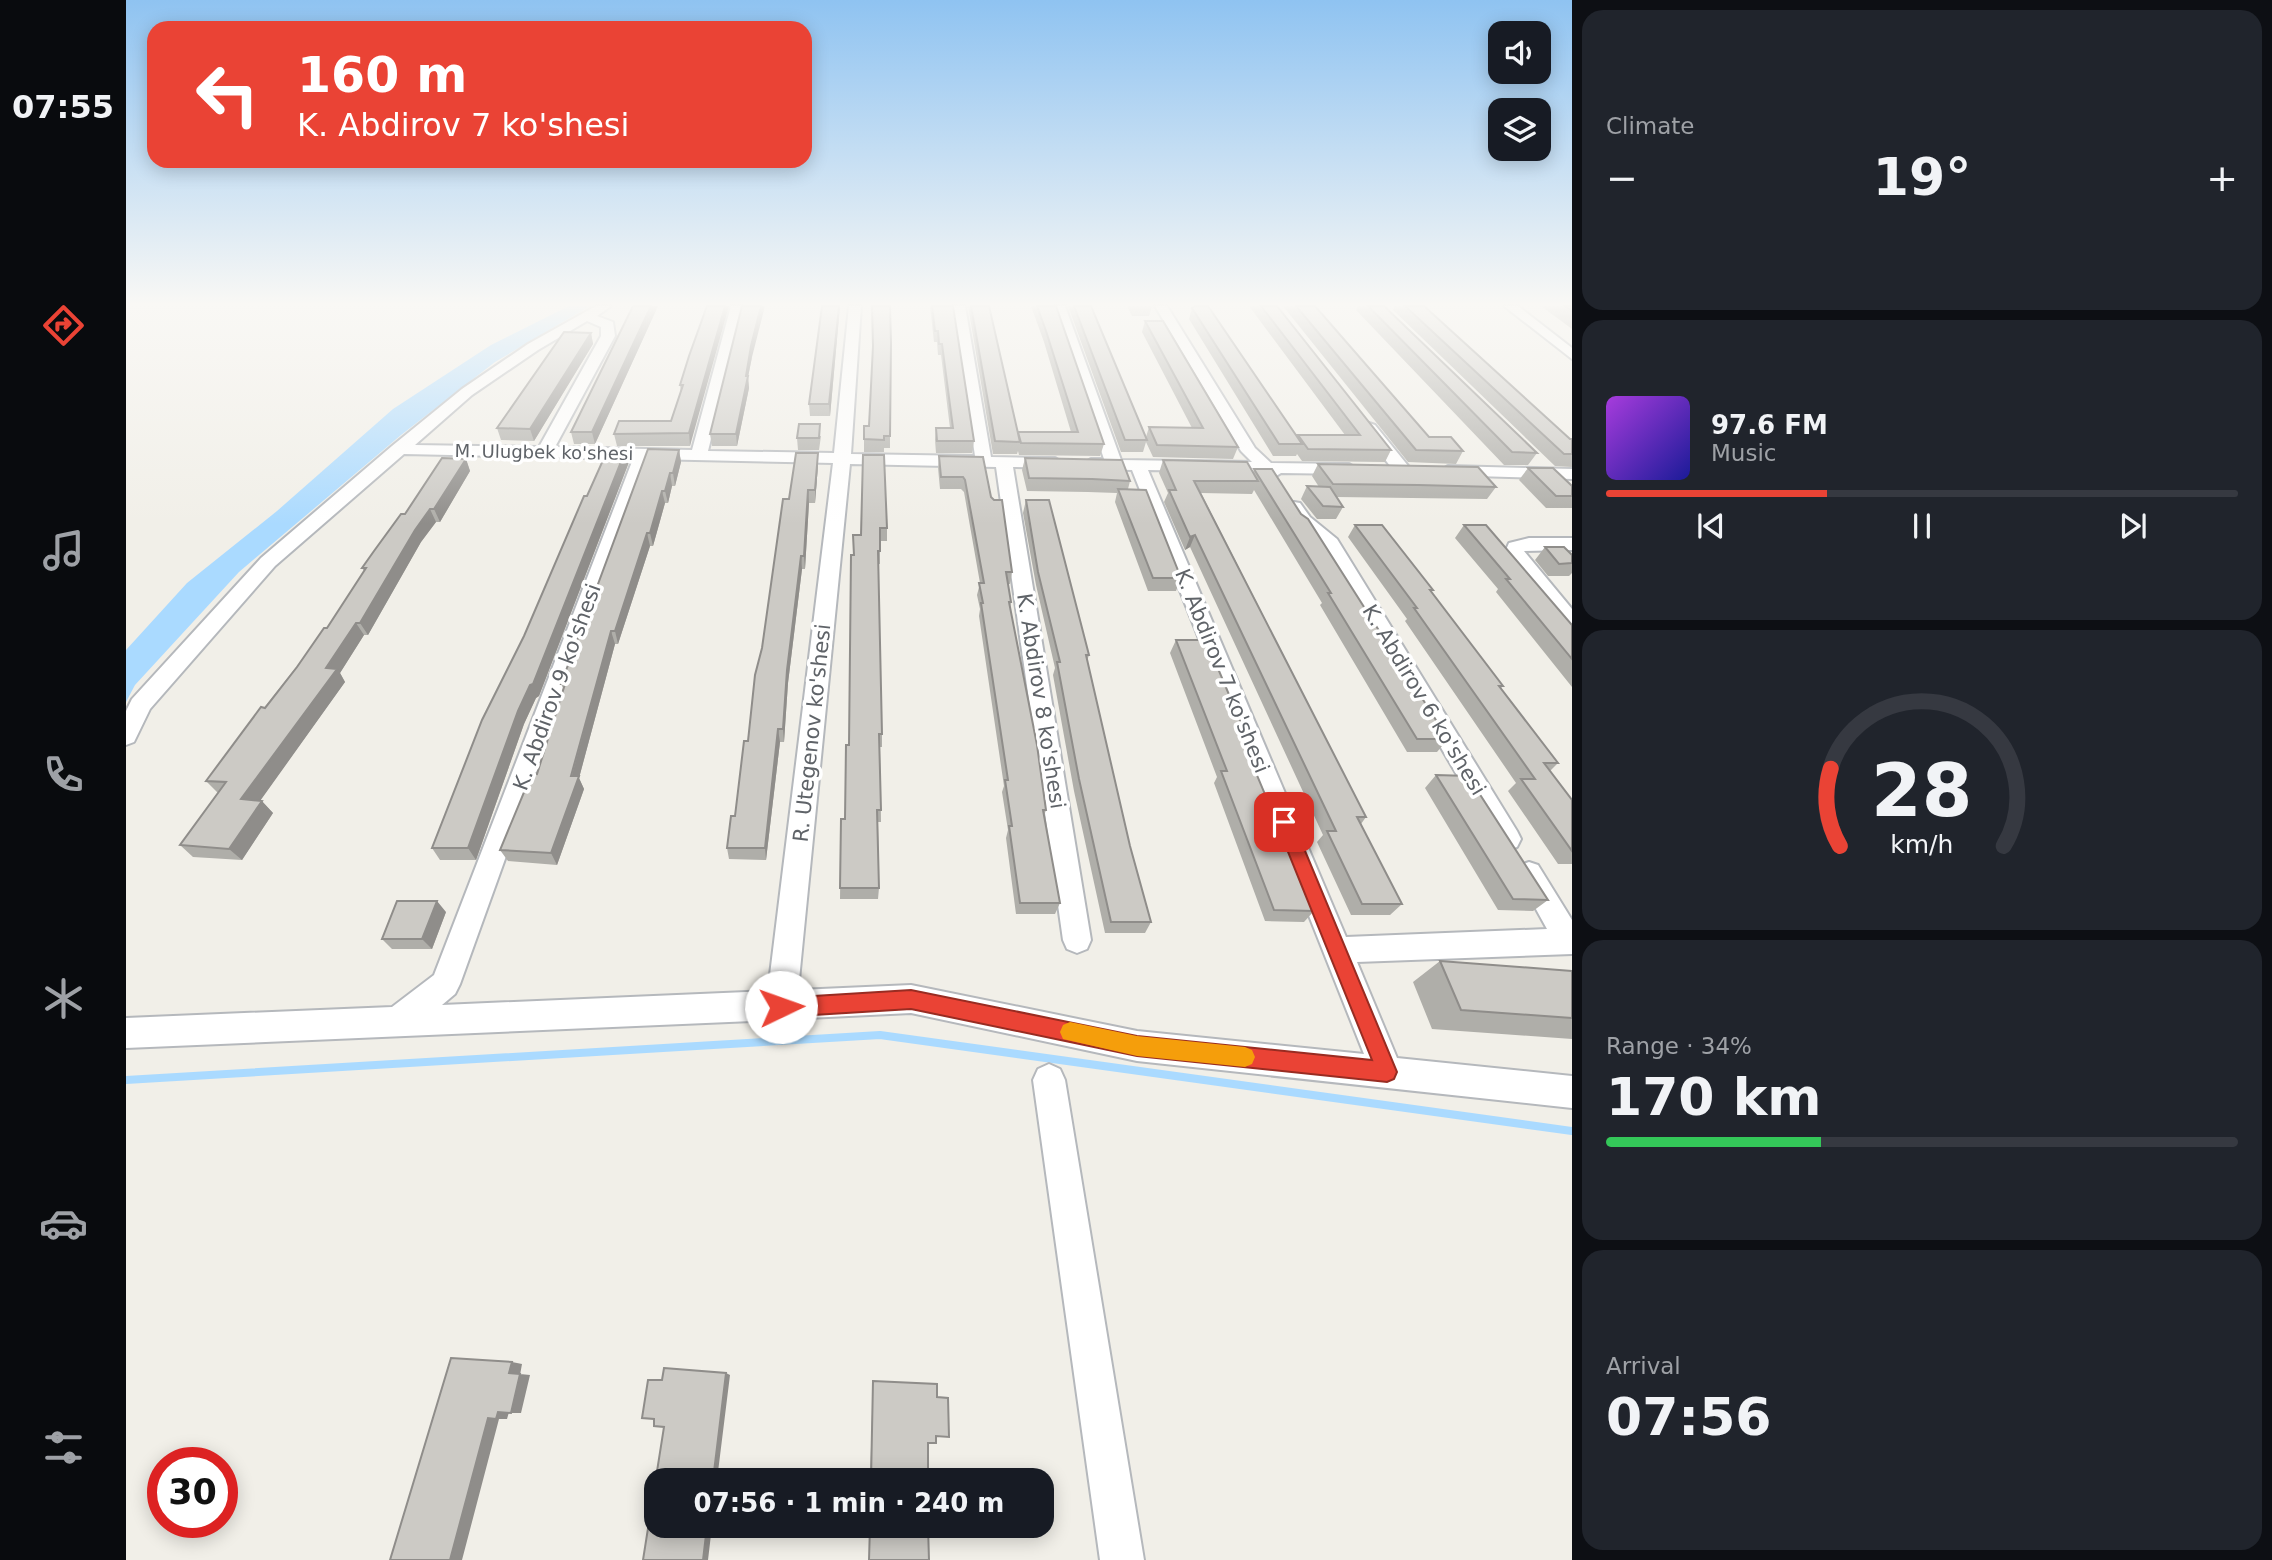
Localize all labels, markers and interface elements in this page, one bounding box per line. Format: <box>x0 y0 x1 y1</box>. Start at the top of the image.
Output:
map controls <box>1488 21 1551 161</box>
button: sound <box>1488 21 1551 84</box>
text: 160 m <box>297 47 467 104</box>
icon: left <box>182 49 273 140</box>
text: 07:55 <box>12 88 114 126</box>
button: layers <box>1488 98 1551 161</box>
text: K. Abdirov 7 ko'shesi <box>297 106 629 144</box>
text: Climate <box>1606 113 1695 139</box>
text: 19° <box>1873 147 1971 207</box>
text: − <box>1606 156 1638 200</box>
text: + <box>2206 156 2238 200</box>
icon: directions <box>39 301 88 350</box>
text: 97.6 FM <box>1711 410 1828 440</box>
street label: M. Ulugbek ko'shesi <box>455 440 633 464</box>
text: Music <box>1711 440 1776 466</box>
icon: previous <box>1692 507 1730 545</box>
icon: pause <box>1903 507 1941 545</box>
icon: next <box>2114 507 2152 545</box>
icon: music <box>39 526 88 575</box>
street label: K. Abdirov 7 ko'shesi <box>1170 565 1274 777</box>
street label: K. Abdirov 9 ko'shesi <box>508 580 606 794</box>
street label: K. Abdirov 8 ko'shesi <box>1012 591 1070 811</box>
street label: K. Abdirov 6 ko'shesi <box>1358 600 1490 800</box>
street label: R. Utegenov ko'shesi <box>789 623 835 843</box>
text: 28 <box>1871 748 1973 833</box>
icon: phone <box>39 750 88 799</box>
pin <box>1254 792 1314 852</box>
icon: arrive <box>1265 803 1303 841</box>
text: km/h <box>1890 830 1954 859</box>
position arrow <box>744 970 818 1044</box>
icon: climate <box>39 974 88 1023</box>
text: Range · 34% <box>1606 1033 1752 1059</box>
text: 170 km <box>1606 1067 1821 1127</box>
icon: car <box>39 1199 88 1248</box>
text: Arrival <box>1606 1353 1681 1379</box>
text: 07:56 <box>1606 1387 1772 1447</box>
icon: filters <box>39 1423 88 1472</box>
speed limit sign: 30 <box>147 1447 238 1538</box>
text: 07:56 · 1 min · 240 m <box>694 1488 1004 1518</box>

